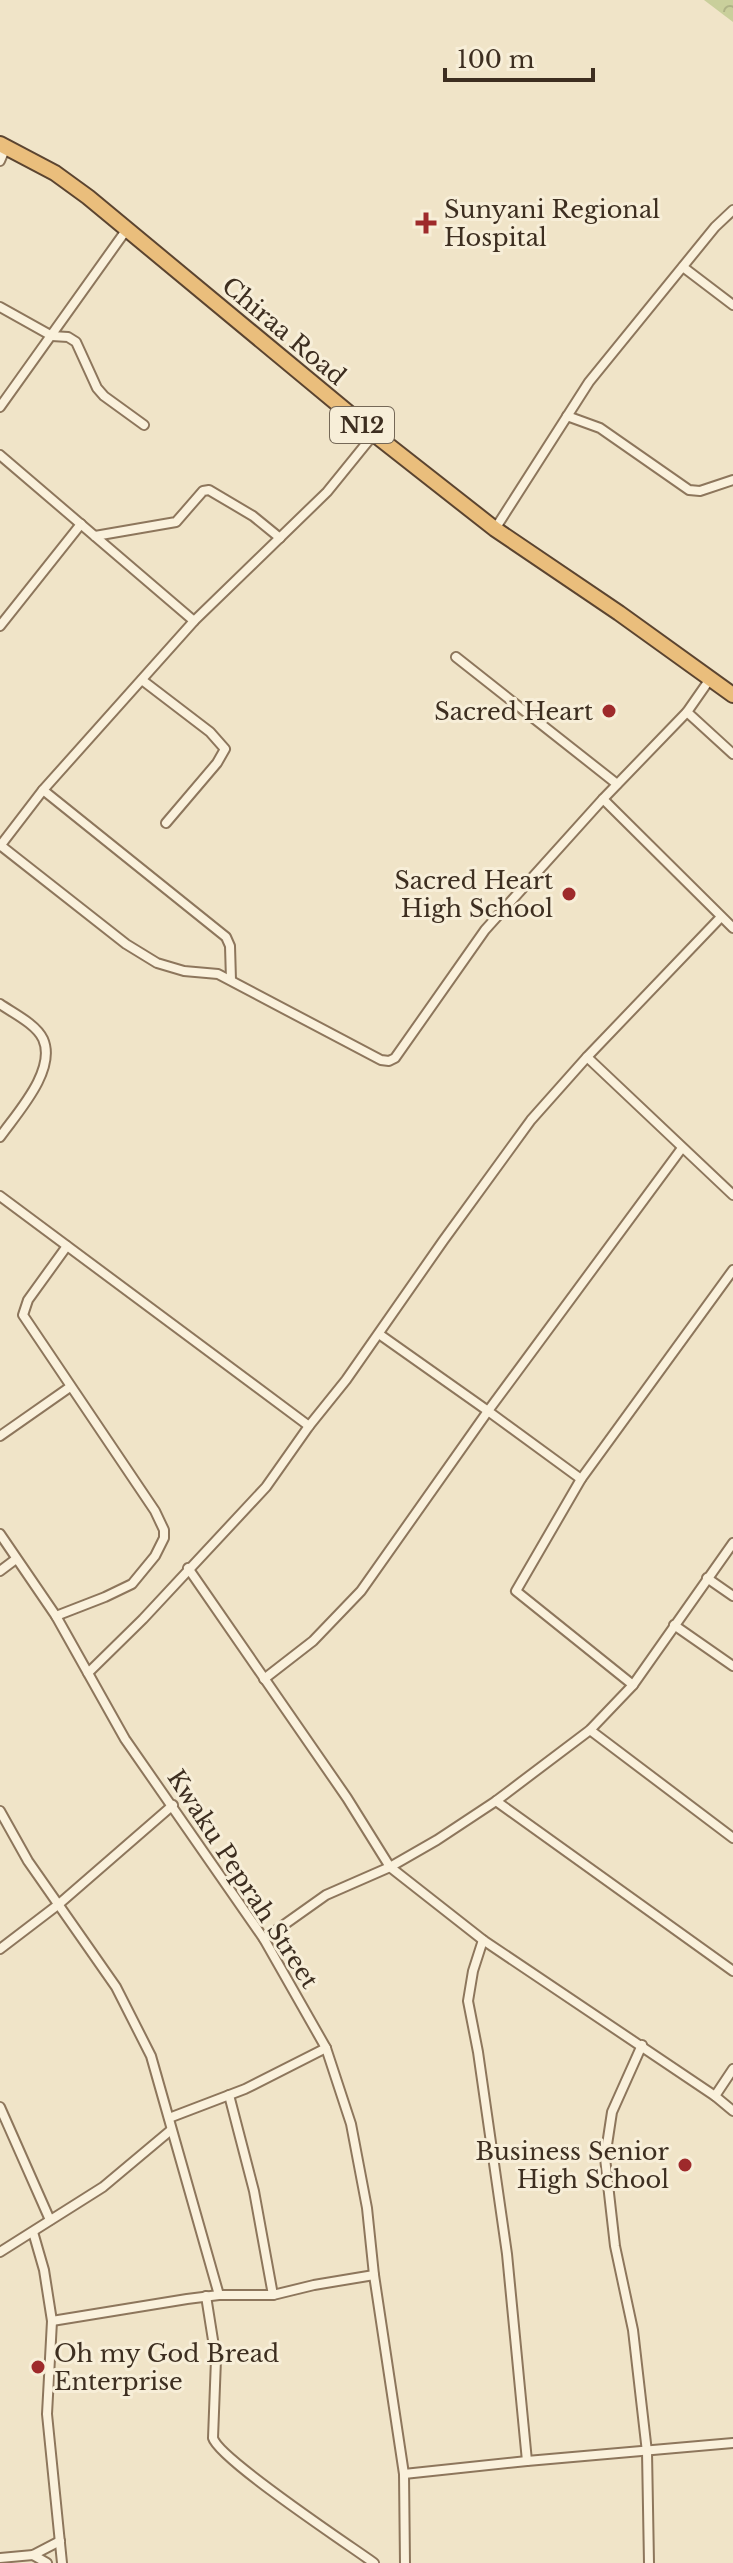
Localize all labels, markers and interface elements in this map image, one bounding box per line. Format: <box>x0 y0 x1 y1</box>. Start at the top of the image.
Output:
scale bar <box>445 32 593 82</box>
text: 100 m <box>457 45 535 74</box>
place label: Sunyani Regional Hospital <box>444 195 660 252</box>
marker: Sunyani Regional Hospital <box>415 212 437 234</box>
street label: Chiraa Road <box>216 271 352 391</box>
road number: N12 <box>330 407 394 443</box>
place label: Sacred Heart <box>434 697 593 726</box>
marker: Sacred Heart <box>600 702 618 720</box>
place label: Sacred Heart High School <box>394 866 553 923</box>
marker: Sacred Heart High School <box>560 885 578 903</box>
street label: Kwaku Peprah Street <box>162 1764 324 1994</box>
place label: Business Senior High School <box>475 2137 670 2194</box>
marker: Business Senior High School <box>676 2156 694 2174</box>
place label: Oh my God Bread Enterprise <box>54 2339 279 2396</box>
marker: Oh my God Bread Enterprise <box>29 2358 47 2376</box>

